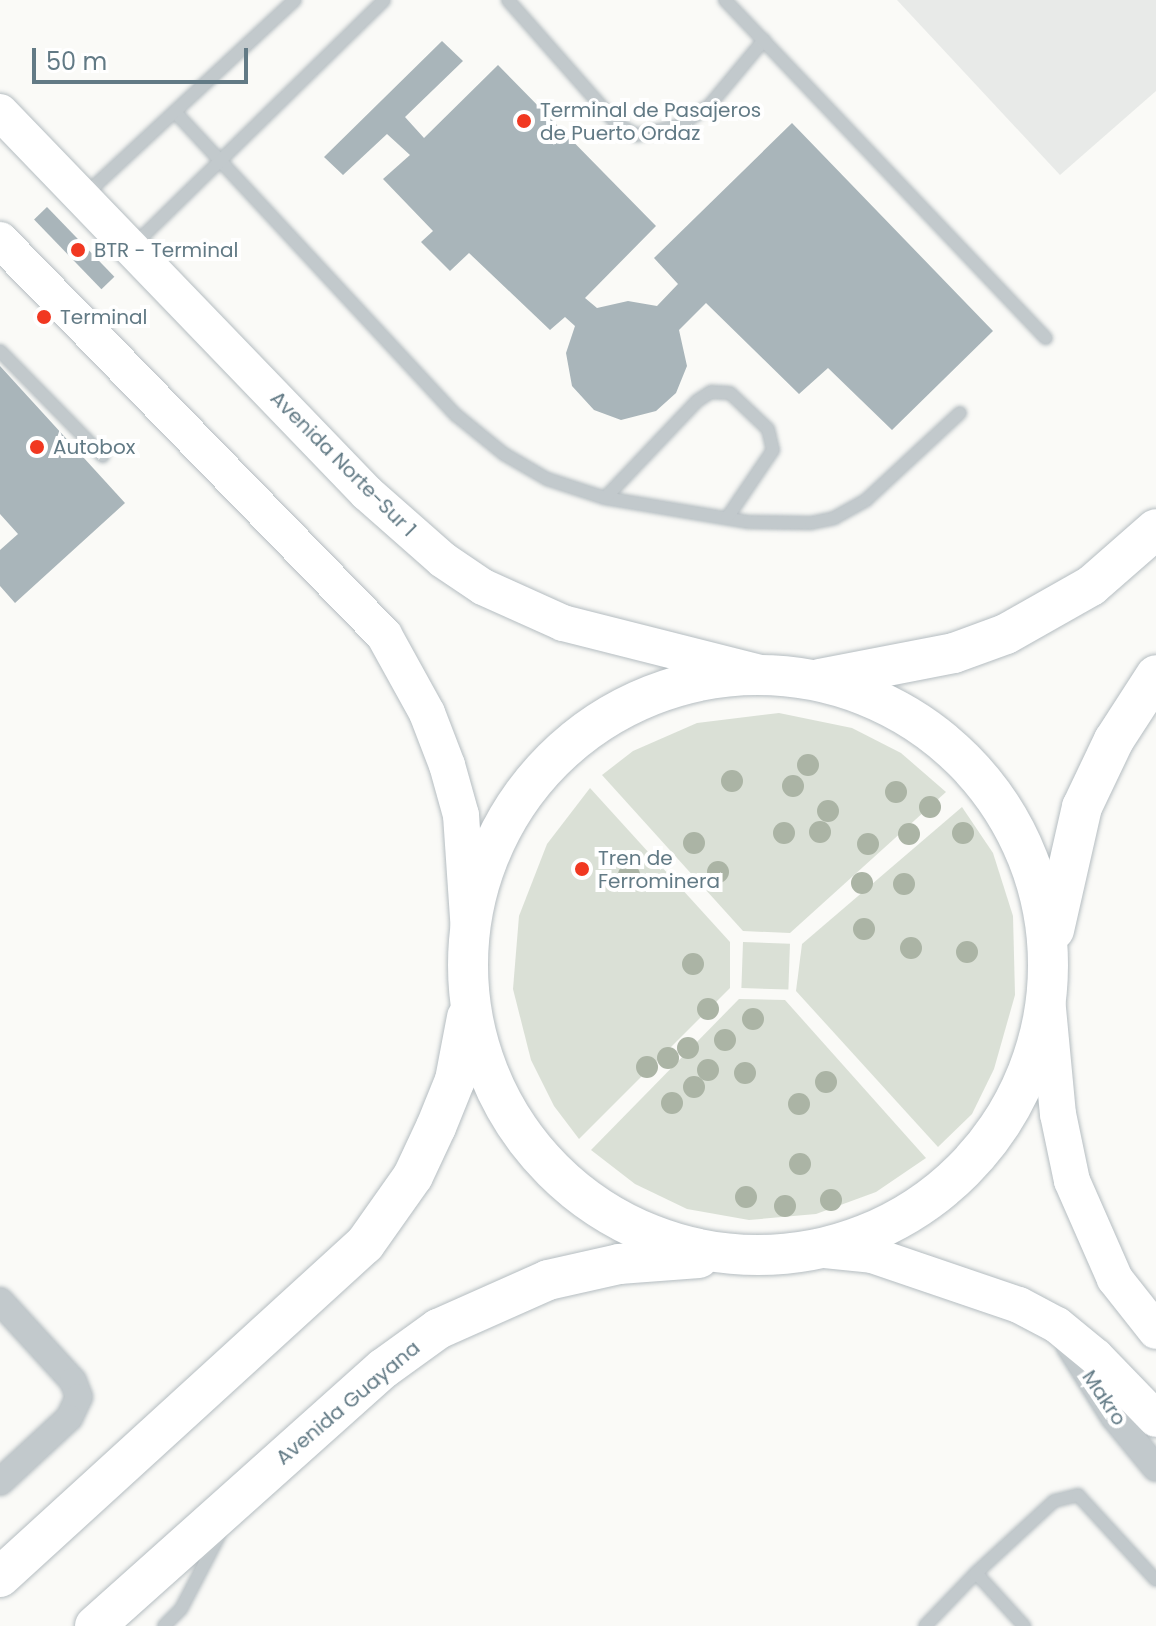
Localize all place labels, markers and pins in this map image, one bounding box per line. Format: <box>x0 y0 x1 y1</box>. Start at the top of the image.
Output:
place label: Terminal de Pasajeros de Puerto Ordaz <box>540 98 761 145</box>
marker: Terminal de Pasajeros de Puerto Ordaz <box>515 112 533 130</box>
place label: BTR - Terminal <box>94 238 238 262</box>
marker: BTR - Terminal <box>69 241 87 259</box>
place label: Terminal <box>60 305 147 329</box>
marker: Terminal <box>35 308 53 326</box>
place label: Autobox <box>53 435 135 459</box>
marker: Autobox <box>28 438 46 456</box>
place label: Tren de Ferrominera <box>598 846 720 893</box>
marker: Tren de Ferrominera <box>573 860 591 878</box>

